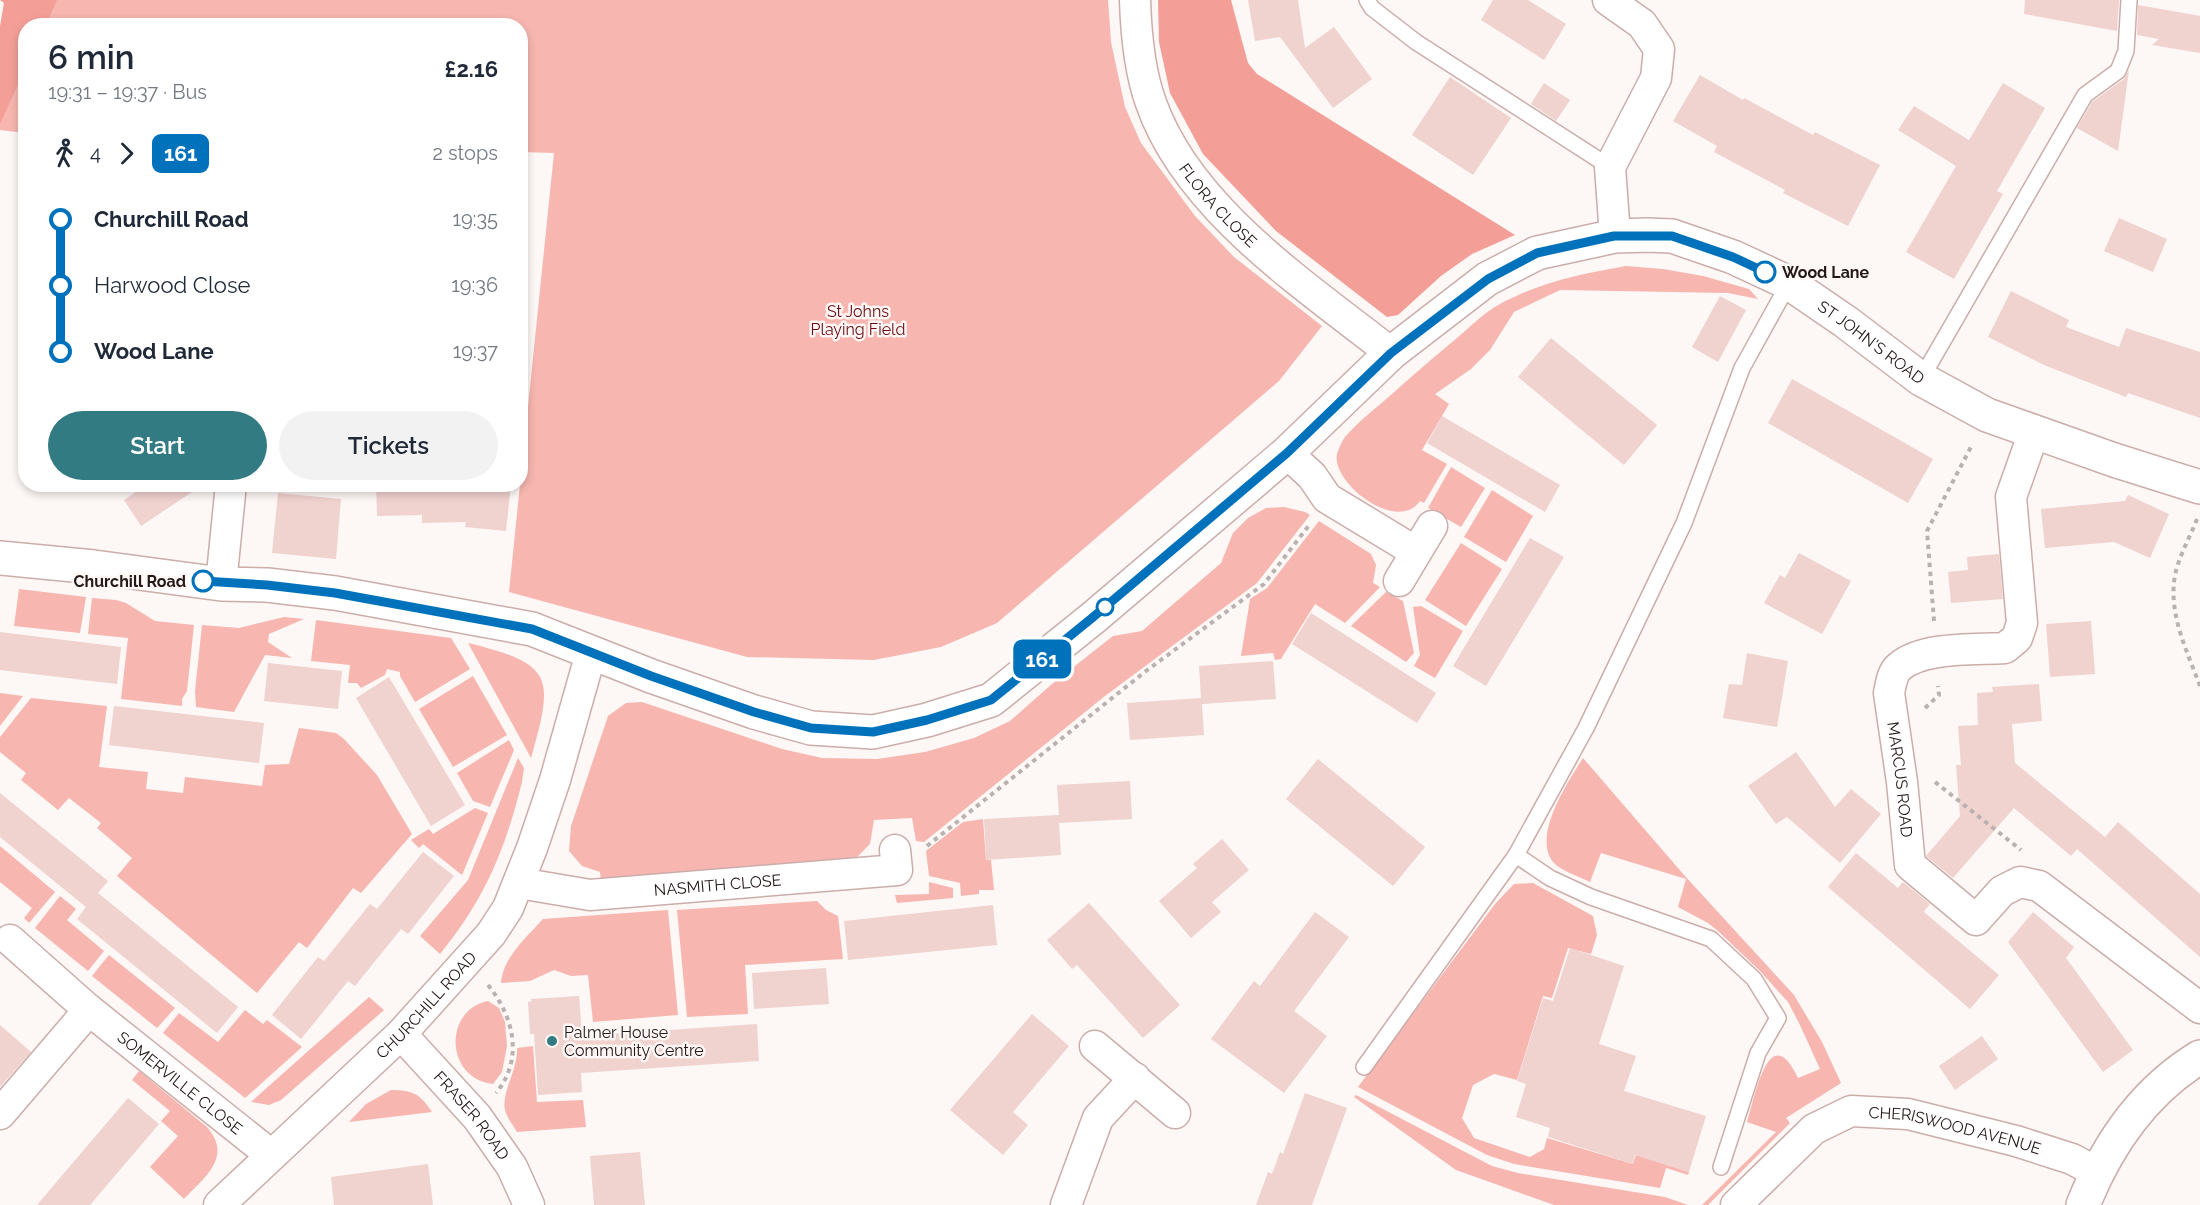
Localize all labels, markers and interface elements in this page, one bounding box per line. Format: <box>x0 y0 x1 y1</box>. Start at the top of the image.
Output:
text: 6 min <box>48 38 134 77</box>
text: £2.16 <box>444 56 498 82</box>
text: 19:31 – 19:37 · Bus <box>48 80 207 104</box>
icon: walk <box>48 137 81 170</box>
icon: forward <box>110 137 143 170</box>
text: 4 <box>90 141 101 165</box>
text: 161 <box>164 141 197 166</box>
text: 2 stops <box>432 141 498 165</box>
street label: FLORA CLOSE <box>1175 160 1261 251</box>
text: Churchill Road <box>94 206 249 232</box>
text: 19:35 <box>452 207 498 231</box>
marker: Wood Lane <box>1754 261 1776 283</box>
place label: Wood Lane <box>1782 263 1869 282</box>
text: Harwood Close <box>94 272 251 298</box>
text: 19:36 <box>451 273 498 297</box>
street label: ST JOHN'S ROAD <box>1815 296 1928 388</box>
park label: St Johns Playing Field <box>811 302 905 339</box>
text: Wood Lane <box>94 338 214 364</box>
text: 19:37 <box>453 339 498 363</box>
button: Start <box>48 411 267 480</box>
button: Tickets <box>279 411 498 480</box>
marker: Churchill Road <box>192 570 214 592</box>
place label: Churchill Road <box>74 572 186 591</box>
unlabelled marker <box>1096 598 1114 616</box>
line badge: 161 <box>1008 640 1076 678</box>
text: 161 <box>1025 647 1059 672</box>
street label: MARCUS ROAD <box>1884 720 1917 838</box>
street label: NASMITH CLOSE <box>653 870 782 899</box>
street label: CHURCHILL ROAD <box>372 948 480 1062</box>
place label: Palmer House Community Centre <box>564 1023 704 1060</box>
street label: SOMERVILLE CLOSE <box>114 1027 247 1138</box>
marker: Palmer House Community Centre <box>545 1034 559 1048</box>
street label: FRASER ROAD <box>430 1067 513 1163</box>
street label: CHERISWOOD AVENUE <box>1868 1102 2044 1158</box>

